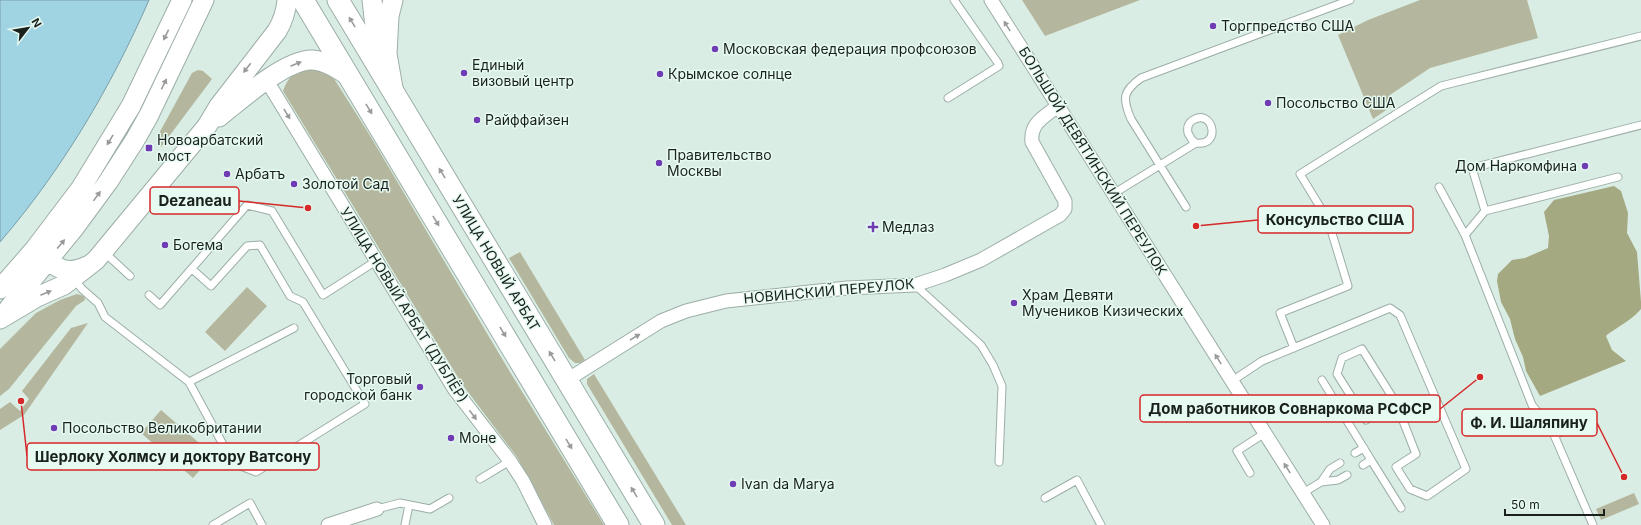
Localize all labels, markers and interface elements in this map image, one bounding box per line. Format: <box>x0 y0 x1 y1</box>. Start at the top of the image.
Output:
north arrow <box>8 8 48 48</box>
text: N <box>28 16 45 30</box>
one-way arrow <box>348 17 356 27</box>
place label: Торгпредство США <box>1221 17 1355 34</box>
one-way arrow <box>1003 21 1011 31</box>
marker: Торгпредство США <box>1208 21 1218 31</box>
one-way arrow <box>163 30 169 41</box>
place label: Московская федерация профсоюзов <box>723 40 977 57</box>
street label: БОЛЬШОЙ ДЕВЯТИНСКИЙ ПЕРЕУЛОК <box>1016 43 1172 279</box>
marker: Московская федерация профсоюзов <box>710 44 720 54</box>
place label: Единый визовый центр <box>472 56 574 89</box>
one-way arrow <box>290 60 302 66</box>
one-way arrow <box>243 63 252 74</box>
place label: Крымское солнце <box>668 65 792 82</box>
marker: Единый визовый центр <box>459 68 469 78</box>
marker: Крымское солнце <box>655 69 665 79</box>
one-way arrow <box>161 79 167 90</box>
place label: Посольство США <box>1276 94 1396 111</box>
marker: Посольство США <box>1263 98 1273 108</box>
one-way arrow <box>366 103 373 115</box>
one-way arrow <box>283 108 290 120</box>
place label: Райффайзен <box>485 111 569 128</box>
marker: Райффайзен <box>472 115 482 125</box>
place label: Новоарбатский мост <box>157 131 263 164</box>
one-way arrow <box>107 134 114 146</box>
marker: Новоарбатский мост <box>144 143 154 153</box>
place label: Правительство Москвы <box>667 146 772 179</box>
place label: Дом Наркомфина <box>1455 157 1577 174</box>
marker: Правительство Москвы <box>654 158 664 168</box>
marker: Дом Наркомфина <box>1580 161 1590 171</box>
place label: Арбатъ <box>235 165 285 182</box>
one-way arrow <box>439 167 446 179</box>
marker: Арбатъ <box>222 169 232 179</box>
place label: Золотой Сад <box>302 175 389 192</box>
marker: Золотой Сад <box>289 179 299 189</box>
callout: Dezaneau <box>150 187 239 214</box>
one-way arrow <box>93 190 102 201</box>
text: Dezaneau <box>158 191 232 210</box>
street label: УЛИЦА НОВЫЙ АРБАТ <box>449 191 545 334</box>
street label: УЛИЦА НОВЫЙ АРБАТ (ДУБЛЁР) <box>337 203 473 406</box>
callout: Консульство США <box>1258 206 1413 233</box>
text: Консульство США <box>1266 210 1404 229</box>
one-way arrow <box>432 215 439 227</box>
place label: Медлаз <box>882 218 935 235</box>
marker: Медлаз <box>867 221 879 233</box>
place label: Богема <box>173 236 223 253</box>
one-way arrow <box>56 238 65 249</box>
marker: Богема <box>160 240 170 250</box>
street label: НОВИНСКИЙ ПЕРЕУЛОК <box>743 274 916 306</box>
place label: Храм Девяти Мучеников Кизических <box>1022 286 1184 319</box>
one-way arrow <box>40 290 51 296</box>
marker: Храм Девяти Мучеников Кизических <box>1009 298 1019 308</box>
one-way arrow <box>499 326 506 338</box>
one-way arrow <box>629 334 641 341</box>
one-way arrow <box>549 350 556 362</box>
one-way arrow <box>1214 353 1221 365</box>
place label: Торговый городской банк <box>304 370 412 403</box>
marker: Торговый городской банк <box>415 382 425 392</box>
callout: Дом работников Совнаркома РСФСР <box>1140 395 1440 422</box>
text: Дом работников Совнаркома РСФСР <box>1148 399 1432 418</box>
callout: Ф. И. Шаляпину <box>1462 409 1597 436</box>
one-way arrow <box>469 410 477 420</box>
text: Ф. И. Шаляпину <box>1470 413 1588 432</box>
place label: Посольство Великобритании <box>62 419 262 436</box>
marker: Посольство Великобритании <box>49 423 59 433</box>
place label: Моне <box>459 429 496 446</box>
marker: Моне <box>446 433 456 443</box>
one-way arrow <box>566 438 573 450</box>
callout: Шерлоку Холмсу и доктору Ватсону <box>27 443 319 470</box>
text: Шерлоку Холмсу и доктору Ватсону <box>35 447 311 466</box>
one-way arrow <box>1284 462 1291 474</box>
place label: Ivan da Marya <box>741 475 835 492</box>
marker: Ivan da Marya <box>728 479 738 489</box>
one-way arrow <box>630 487 638 497</box>
scale bar <box>1505 491 1604 517</box>
text: 50 m <box>1511 497 1540 512</box>

